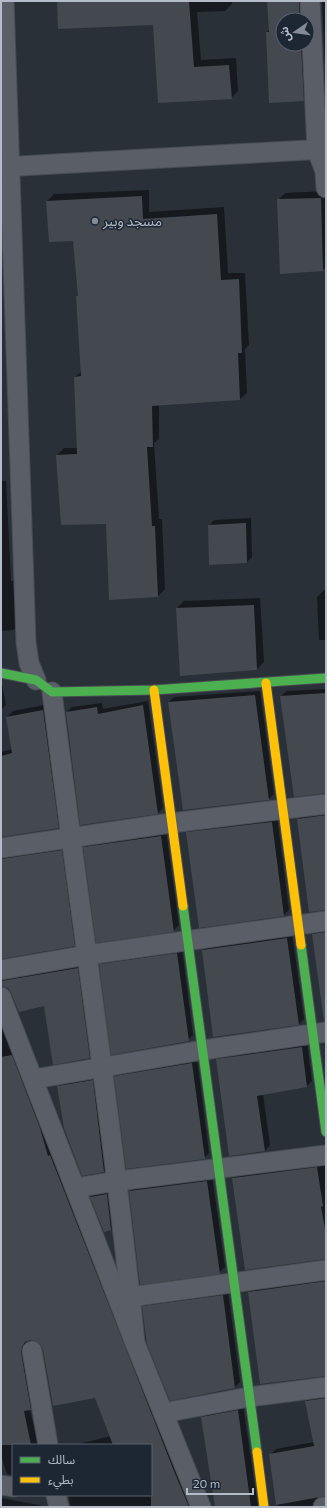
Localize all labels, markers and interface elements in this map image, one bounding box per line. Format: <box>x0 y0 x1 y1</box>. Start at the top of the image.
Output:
north arrow <box>275 12 315 52</box>
text: ش <box>277 25 294 43</box>
place label: مسجد وبير <box>102 212 162 230</box>
marker: مسجد وبير <box>90 216 100 226</box>
legend <box>12 1444 152 1496</box>
text: سالك <box>48 1452 75 1466</box>
scale bar <box>187 1470 253 1496</box>
text: بطيء <box>48 1472 74 1490</box>
text: 20 m <box>193 1476 220 1490</box>

